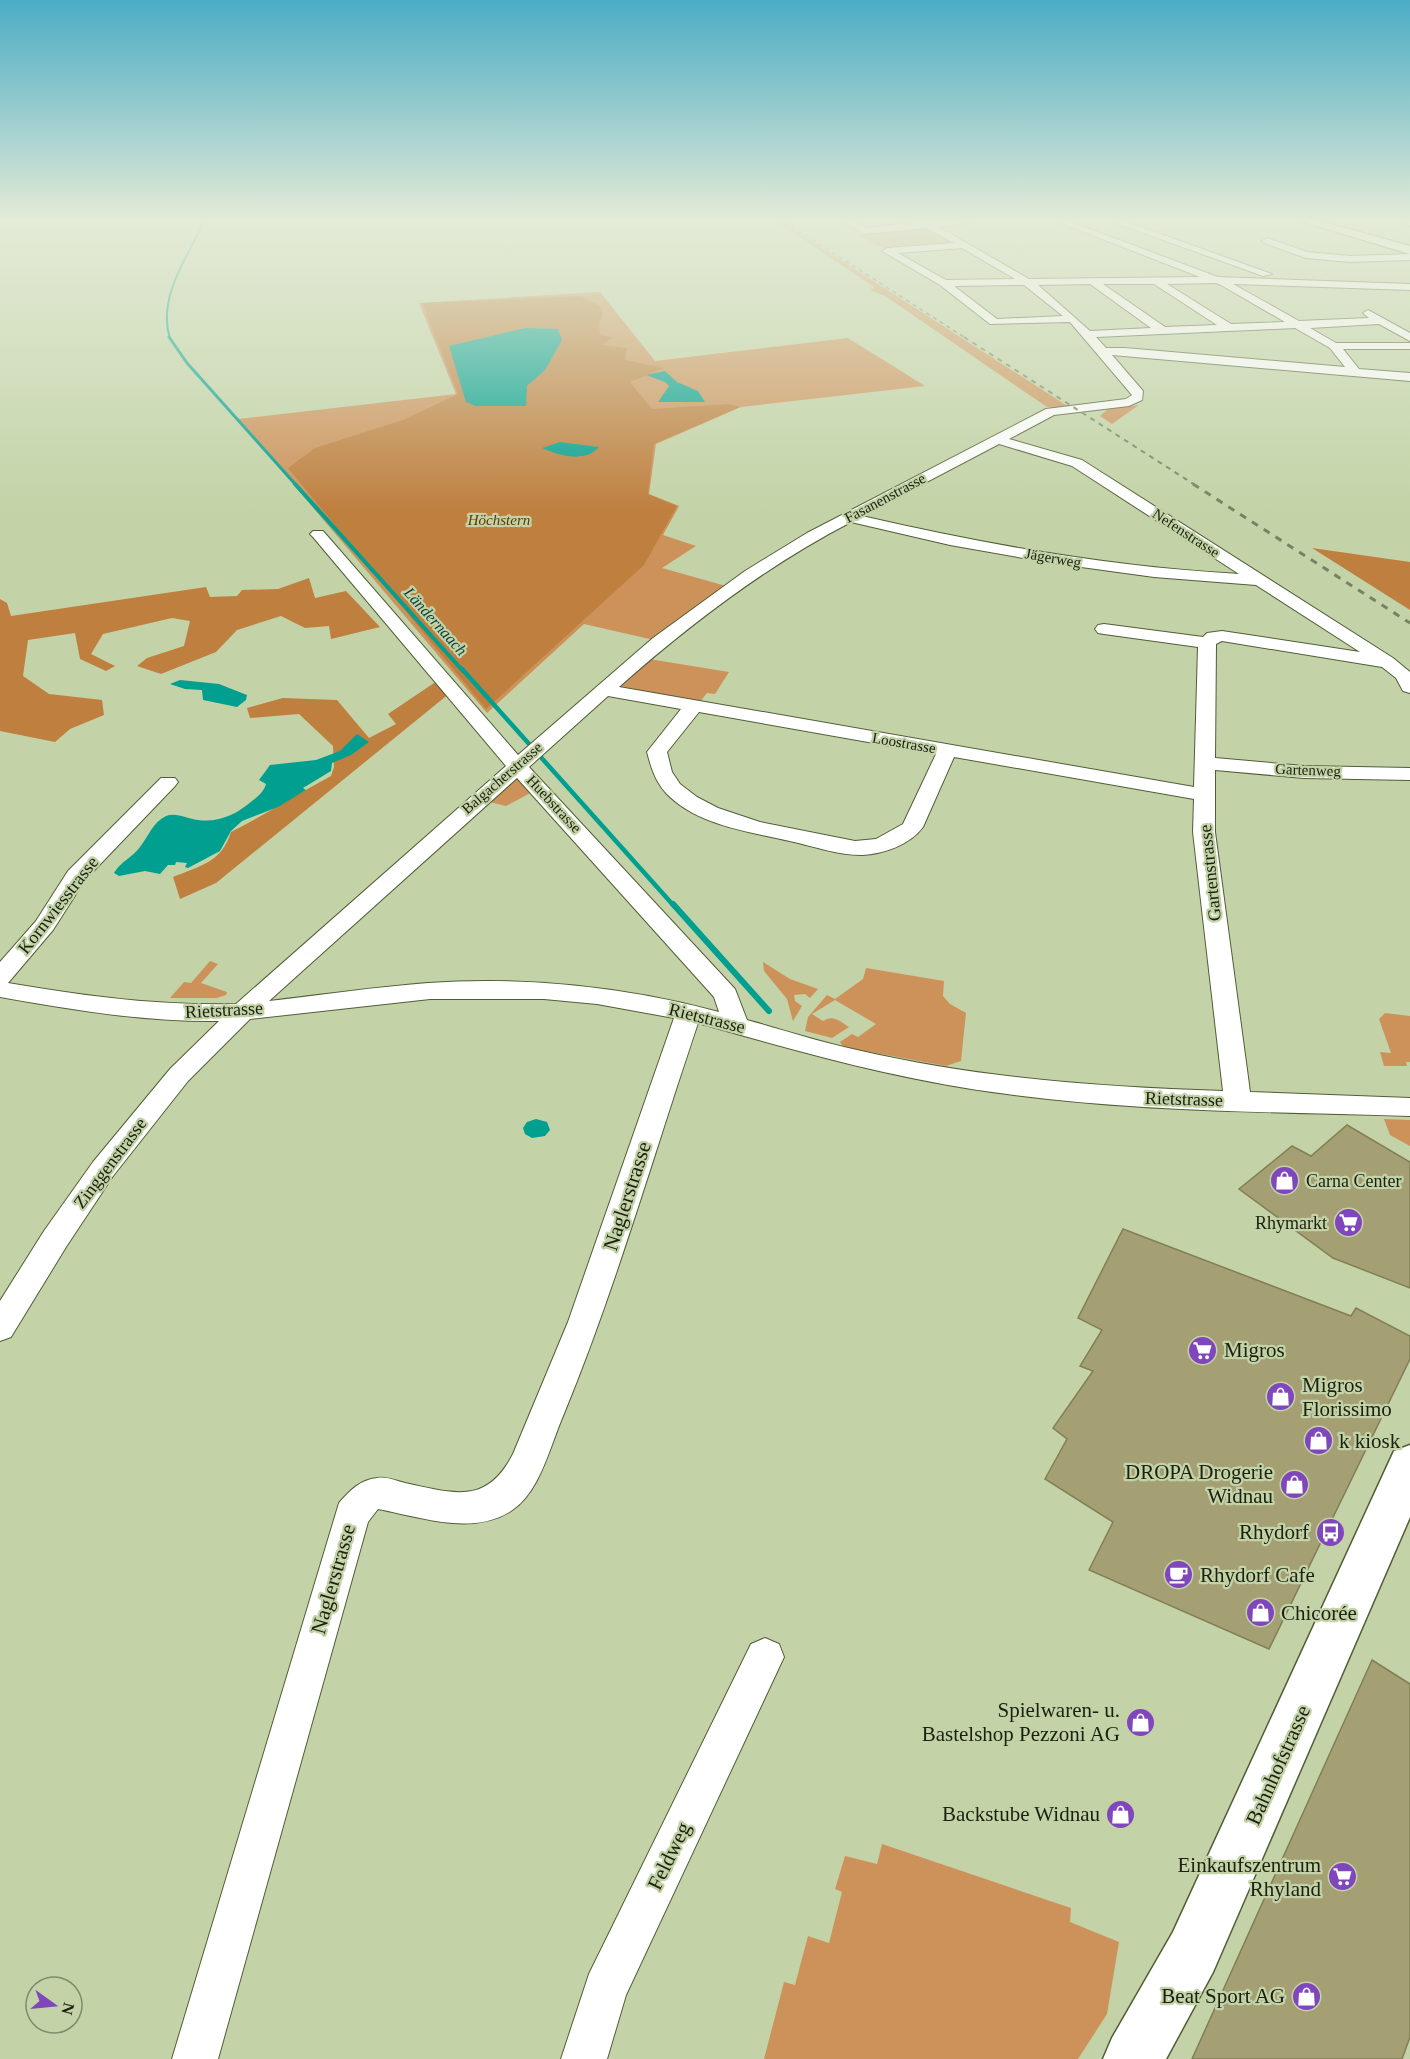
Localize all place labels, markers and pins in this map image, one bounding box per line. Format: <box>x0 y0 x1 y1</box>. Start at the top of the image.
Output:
shop icon: Carna Center <box>1269 1165 1301 1197</box>
place label: Carna Center <box>1306 1171 1401 1191</box>
supermarket icon: Rhymarkt <box>1332 1207 1364 1239</box>
place label: Rhymarkt <box>1255 1213 1327 1233</box>
supermarket icon: Migros <box>1187 1334 1219 1366</box>
place label: Migros <box>1224 1338 1285 1362</box>
place label: Migros Florissimo <box>1302 1373 1392 1421</box>
shop icon: Migros Florissimo <box>1265 1381 1297 1413</box>
shop icon: k kiosk <box>1302 1425 1334 1457</box>
place label: k kiosk <box>1339 1429 1401 1453</box>
place label: DROPA Drogerie Widnau <box>1125 1460 1273 1508</box>
shop icon: DROPA Drogerie Widnau <box>1278 1468 1310 1500</box>
bus stop icon: Rhydorf <box>1314 1516 1346 1548</box>
place label: Rhydorf <box>1239 1520 1309 1544</box>
cafe icon: Rhydorf Cafe <box>1163 1559 1195 1591</box>
place label: Rhydorf Cafe <box>1200 1563 1315 1587</box>
shop icon: Chicorée <box>1244 1597 1276 1629</box>
place label: Chicorée <box>1281 1601 1357 1625</box>
place label: Spielwaren- u. Bastelshop Pezzoni AG <box>922 1698 1120 1746</box>
shop icon: Spielwaren- u. Bastelshop Pezzoni AG <box>1125 1706 1157 1738</box>
shop icon: Backstube Widnau <box>1105 1798 1137 1830</box>
place label: Backstube Widnau <box>942 1802 1100 1826</box>
place label: Einkaufszentrum Rhyland <box>1178 1853 1321 1901</box>
supermarket icon: Einkaufszentrum Rhyland <box>1326 1861 1358 1893</box>
shop icon: Beat Sport AG <box>1290 1980 1322 2012</box>
place label: Beat Sport AG <box>1161 1984 1285 2008</box>

